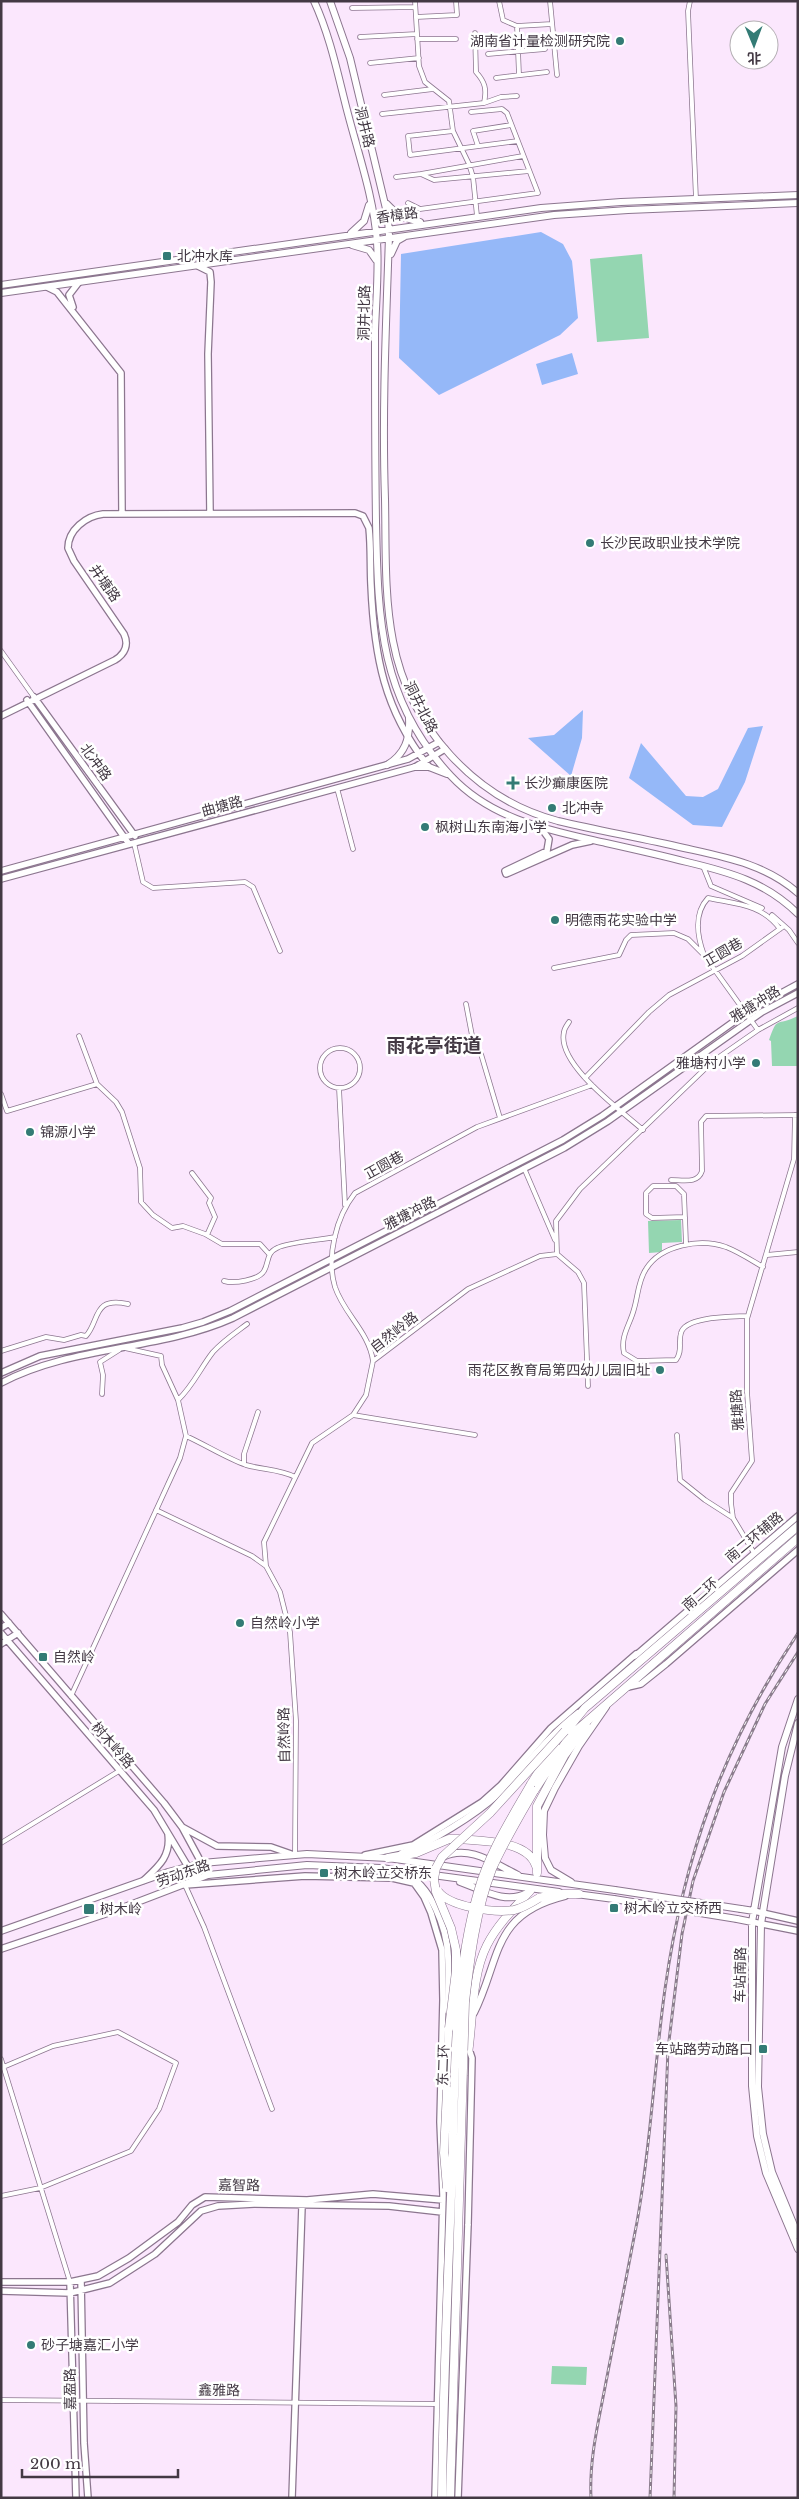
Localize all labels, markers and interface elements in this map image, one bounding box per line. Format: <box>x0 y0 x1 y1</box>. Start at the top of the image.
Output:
north arrow <box>729 20 779 70</box>
place label: 湖南省计量检测研究院 <box>470 32 610 50</box>
marker: 湖南省计量检测研究院 <box>614 35 626 47</box>
text: 北 <box>747 49 761 67</box>
street label: 洞井路 <box>351 104 379 150</box>
street label: 香樟路 <box>375 203 419 227</box>
place label: 北冲水库 <box>177 247 233 265</box>
marker: 北冲水库 <box>161 250 173 262</box>
street label: 洞井北路 <box>355 285 373 341</box>
place label: 长沙民政职业技术学院 <box>600 534 740 552</box>
marker: 长沙民政职业技术学院 <box>584 537 596 549</box>
street label: 井塘路 <box>86 561 124 605</box>
street label: 洞井北路 <box>400 678 442 736</box>
street label: 北冲路 <box>76 740 116 784</box>
place label: 长沙癫康医院 <box>524 774 608 792</box>
marker: 长沙癫康医院 <box>506 776 520 790</box>
street label: 曲塘路 <box>199 792 245 820</box>
place label: 北冲寺 <box>562 799 604 817</box>
marker: 北冲寺 <box>546 802 558 814</box>
place label: 枫树山东南海小学 <box>435 818 547 836</box>
marker: 枫树山东南海小学 <box>419 821 431 833</box>
place label: 明德雨花实验中学 <box>565 911 677 929</box>
marker: 明德雨花实验中学 <box>549 914 561 926</box>
street label: 正圆巷 <box>700 934 746 970</box>
street label: 雅塘冲路 <box>726 982 784 1026</box>
district label: 雨花亭街道 <box>386 1034 482 1057</box>
place label: 雅塘村小学 <box>676 1054 746 1072</box>
marker: 雅塘村小学 <box>750 1057 762 1069</box>
place label: 锦源小学 <box>40 1123 96 1141</box>
marker: 锦源小学 <box>24 1126 36 1138</box>
street label: 正圆巷 <box>361 1147 407 1183</box>
street label: 雅塘冲路 <box>381 1192 439 1234</box>
street label: 自然岭路 <box>366 1308 422 1356</box>
place label: 雨花区教育局第四幼儿园旧址 <box>468 1361 650 1379</box>
marker: 雨花区教育局第四幼儿园旧址 <box>654 1364 666 1376</box>
street label: 雅塘路 <box>727 1388 747 1432</box>
street label: 南二环辅路 <box>721 1508 787 1566</box>
street label: 南二环 <box>678 1573 722 1615</box>
place label: 自然岭小学 <box>250 1614 320 1632</box>
marker: 自然岭小学 <box>234 1617 246 1629</box>
place label: 自然岭 <box>53 1648 95 1666</box>
marker: 自然岭 <box>37 1651 49 1663</box>
street label: 自然岭路 <box>275 1707 293 1763</box>
street label: 树木岭路 <box>88 1718 138 1772</box>
street label: 劳动东路 <box>154 1855 212 1891</box>
place label: 树木岭立交桥东 <box>334 1864 432 1882</box>
marker: 树木岭立交桥东 <box>318 1867 330 1879</box>
place label: 树木岭立交桥西 <box>624 1899 722 1917</box>
place label: 树木岭 <box>100 1900 142 1918</box>
marker: 树木岭 <box>82 1902 96 1916</box>
marker: 树木岭立交桥西 <box>608 1902 620 1914</box>
street label: 车站南路 <box>731 1947 749 2003</box>
place label: 车站路劳动路口 <box>655 2040 753 2058</box>
marker: 车站路劳动路口 <box>757 2043 769 2055</box>
street label: 东二环 <box>433 2044 453 2086</box>
street label: 嘉智路 <box>218 2176 260 2194</box>
place label: 砂子塘嘉汇小学 <box>41 2336 139 2354</box>
marker: 砂子塘嘉汇小学 <box>25 2339 37 2351</box>
street label: 嘉盈路 <box>61 2368 79 2410</box>
street label: 鑫雅路 <box>198 2381 240 2399</box>
scale bar <box>22 2446 179 2478</box>
text: 200 m <box>30 2454 81 2473</box>

